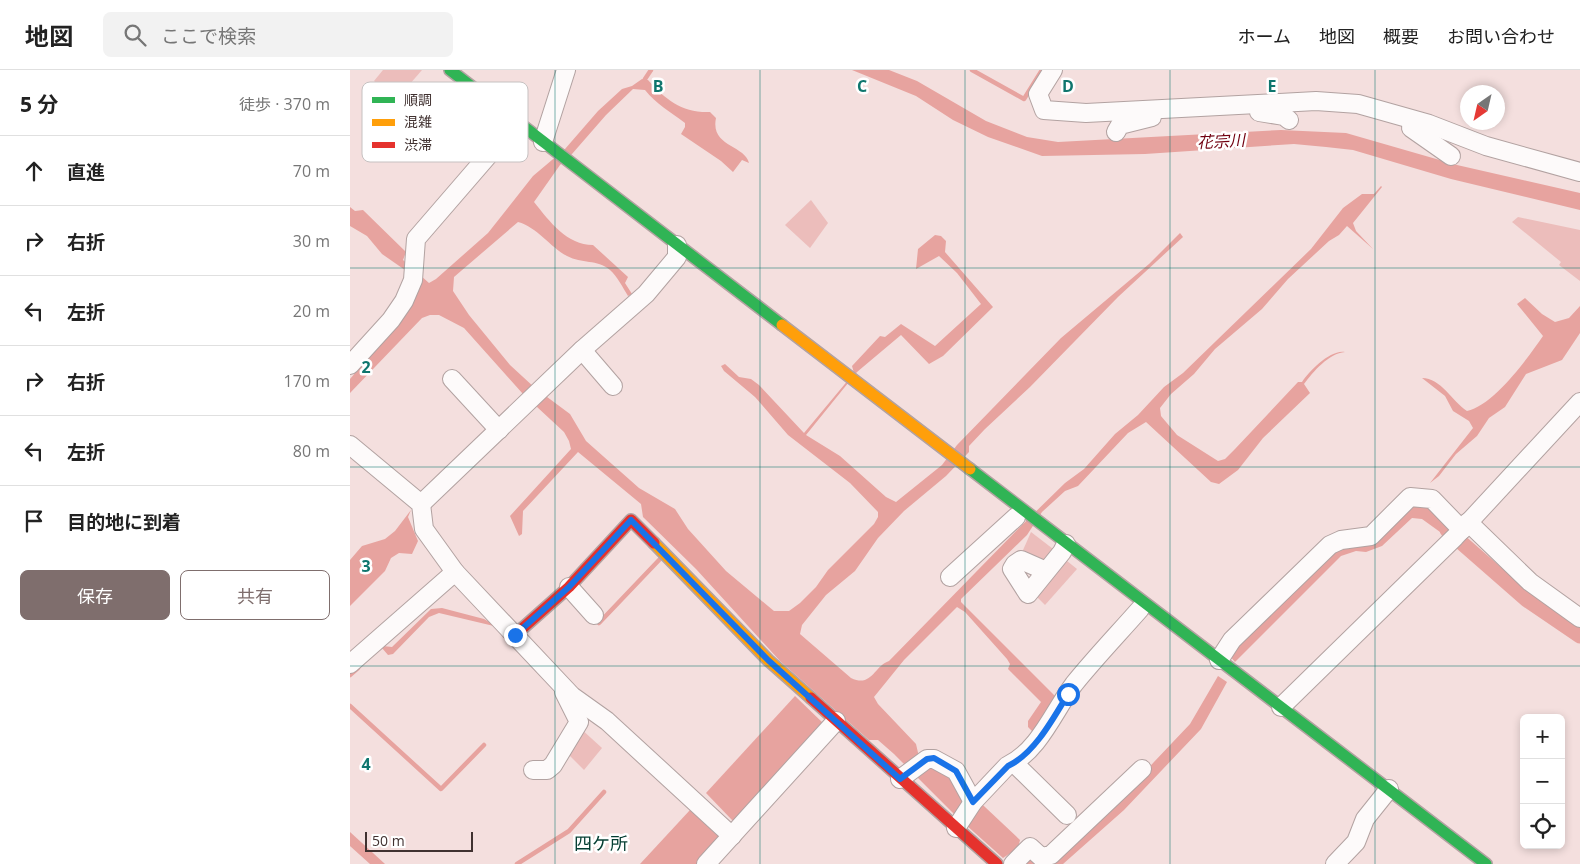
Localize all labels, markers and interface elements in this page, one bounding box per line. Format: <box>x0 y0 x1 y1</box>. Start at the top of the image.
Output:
search box <box>103 12 453 57</box>
text: 地図 <box>25 19 73 52</box>
icon: search <box>121 21 149 49</box>
text: ここで検索 <box>161 23 256 49</box>
text: ホーム <box>1238 24 1291 48</box>
text: 地図 <box>1319 24 1355 48</box>
text: 概要 <box>1383 24 1419 48</box>
text: お問い合わせ <box>1447 24 1555 48</box>
text: B <box>653 75 663 97</box>
text: C <box>857 75 867 97</box>
text: D <box>1062 75 1074 97</box>
text: E <box>1268 75 1277 97</box>
legend <box>362 82 528 162</box>
north arrow <box>1460 85 1505 130</box>
text: 5 分 <box>20 90 58 118</box>
text: 順調 <box>404 90 432 109</box>
text: 徒歩 · 370 m <box>239 93 330 115</box>
text: 混雑 <box>404 112 432 131</box>
water label: 花宗川 <box>1196 129 1248 153</box>
text: 渋滞 <box>404 135 432 154</box>
icon: ahead <box>20 157 48 185</box>
text: 直進 <box>67 159 105 185</box>
text: 70 m <box>293 160 330 182</box>
icon: right <box>20 227 48 255</box>
text: 右折 <box>67 229 105 255</box>
text: 30 m <box>293 230 330 252</box>
icon: left <box>20 297 48 325</box>
text: 左折 <box>67 299 105 325</box>
text: 20 m <box>293 300 330 322</box>
text: 2 <box>361 356 371 378</box>
icon: right <box>20 367 48 395</box>
text: 右折 <box>67 369 105 395</box>
text: 170 m <box>284 370 330 392</box>
icon: left <box>20 437 48 465</box>
text: 左折 <box>67 439 105 465</box>
text: 80 m <box>293 440 330 462</box>
icon: arrive <box>20 507 48 535</box>
text: 目的地に到着 <box>67 509 181 535</box>
text: 3 <box>361 555 371 577</box>
button: 保存 <box>20 570 170 620</box>
button: 共有 <box>180 570 330 620</box>
route end <box>504 624 527 647</box>
route start <box>1057 683 1080 706</box>
map controls <box>1520 714 1565 849</box>
button: + <box>1520 714 1565 759</box>
text: 4 <box>361 753 371 775</box>
button: − <box>1520 759 1565 804</box>
button: locate <box>1520 804 1565 849</box>
scale bar <box>365 829 472 852</box>
text: 50 m <box>372 831 405 850</box>
district label: 四ケ所 <box>574 831 628 855</box>

